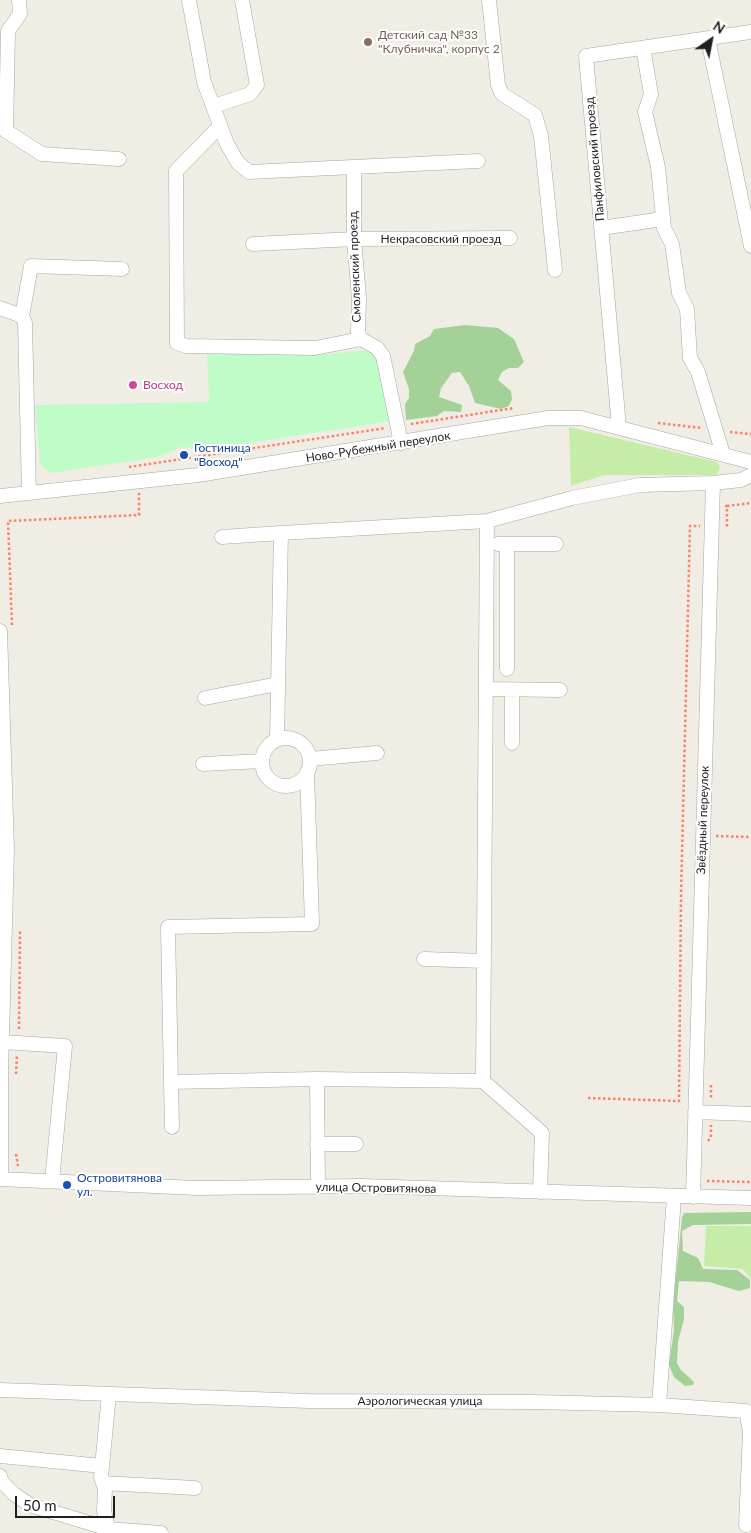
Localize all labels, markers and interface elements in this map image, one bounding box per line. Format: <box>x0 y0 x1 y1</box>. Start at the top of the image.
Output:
north arrow <box>686 15 736 65</box>
text: N <box>710 17 729 37</box>
place label: Детский сад №33 "Клубничка", корпус 2 <box>378 28 500 56</box>
marker: Детский сад №33 "Клубничка", корпус 2 <box>362 36 374 48</box>
street label: Панфиловский проезд <box>582 96 608 222</box>
street label: Смоленский проезд <box>346 211 364 323</box>
street label: Некрасовский проезд <box>381 232 501 246</box>
place label: Восход <box>143 378 183 392</box>
marker: Восход <box>127 379 139 391</box>
street label: Ново-Рубежный переулок <box>305 428 451 466</box>
place label: Гостиница "Восход" <box>194 441 251 469</box>
marker: Гостиница "Восход" <box>178 449 190 461</box>
street label: Звёздный переулок <box>694 765 712 875</box>
place label: Островитянова ул. <box>77 1171 162 1199</box>
marker: Островитянова ул. <box>61 1179 73 1191</box>
street label: улица Островитянова <box>316 1180 436 1196</box>
street label: Аэрологическая улица <box>357 1394 483 1408</box>
scale bar <box>18 1486 118 1518</box>
text: 50 m <box>23 1496 57 1514</box>

